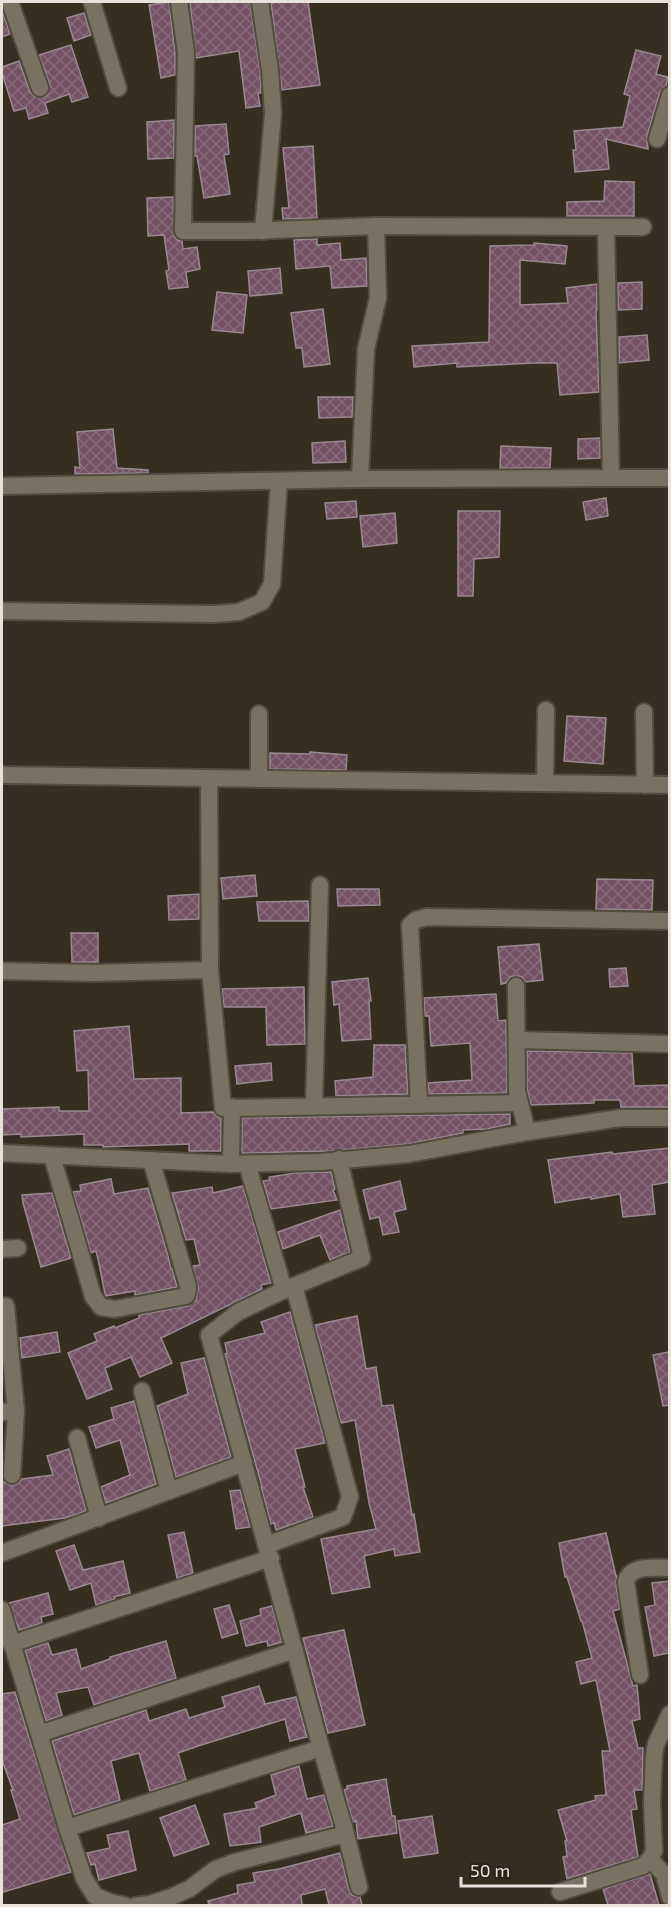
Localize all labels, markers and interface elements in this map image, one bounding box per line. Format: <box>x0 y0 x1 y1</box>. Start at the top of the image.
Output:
scale bar <box>461 1850 586 1888</box>
text: 50 m <box>470 1859 510 1881</box>

